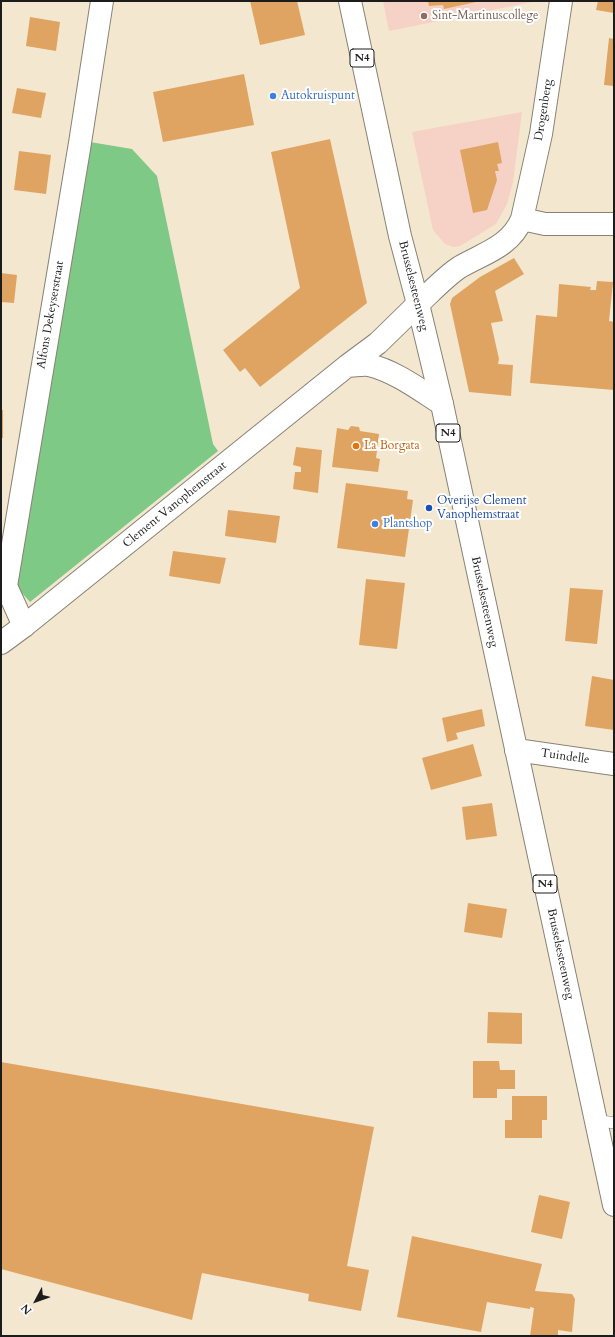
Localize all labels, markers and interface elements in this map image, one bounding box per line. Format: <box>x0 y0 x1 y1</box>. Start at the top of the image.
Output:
place label: Sint-Martinuscollege <box>432 9 538 23</box>
marker: Sint-Martinuscollege <box>419 11 429 21</box>
road number: N4 <box>350 49 374 67</box>
street label: Drogenberg <box>532 78 556 142</box>
place label: Autokruispunt <box>281 89 355 103</box>
marker: Autokruispunt <box>268 91 278 101</box>
street label: Brusselsesteenweg <box>395 239 431 333</box>
street label: Alfons Dekeyserstraat <box>34 260 68 370</box>
road number: N4 <box>436 424 460 442</box>
place label: La Borgata <box>364 439 420 453</box>
marker: La Borgata <box>351 441 361 451</box>
street label: Clement Vanophemstraat <box>120 459 230 551</box>
place label: Overijse Clement Vanophemstraat <box>437 494 527 522</box>
marker: Overijse Clement Vanophemstraat <box>424 503 434 513</box>
place label: Plantshop <box>383 517 432 531</box>
marker: Plantshop <box>370 519 380 529</box>
street label: Brusselsesteenweg <box>467 555 501 649</box>
street label: Tuindelle <box>540 746 590 768</box>
road number: N4 <box>533 875 557 893</box>
street label: Brusselsesteenweg <box>543 907 577 1001</box>
north arrow <box>16 1281 56 1321</box>
text: N <box>18 1301 35 1318</box>

